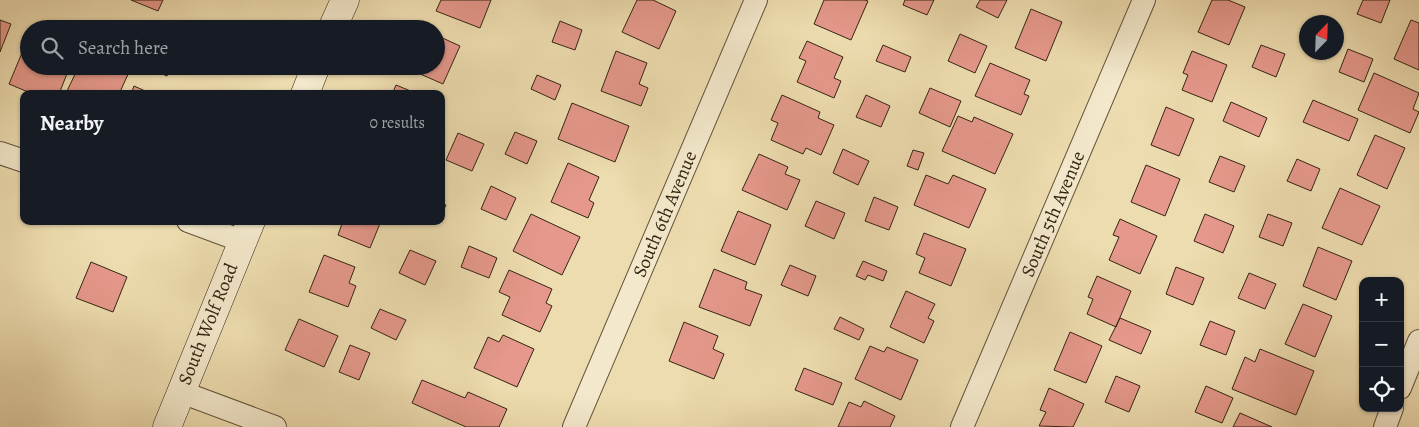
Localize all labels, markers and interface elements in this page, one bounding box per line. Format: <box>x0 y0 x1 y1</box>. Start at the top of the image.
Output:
north arrow <box>1299 15 1344 60</box>
search box <box>20 20 445 75</box>
icon: search <box>38 34 66 62</box>
text: Search here <box>78 35 168 61</box>
text: Nearby <box>40 109 103 137</box>
text: 0 results <box>369 112 425 134</box>
street label: South 6th Avenue <box>627 147 703 281</box>
street label: South 5th Avenue <box>1015 147 1091 281</box>
street label: South Wolf Road <box>172 258 245 389</box>
map controls <box>1359 277 1404 412</box>
button: + <box>1359 277 1404 322</box>
button: − <box>1359 322 1404 367</box>
button: locate <box>1359 367 1404 412</box>

